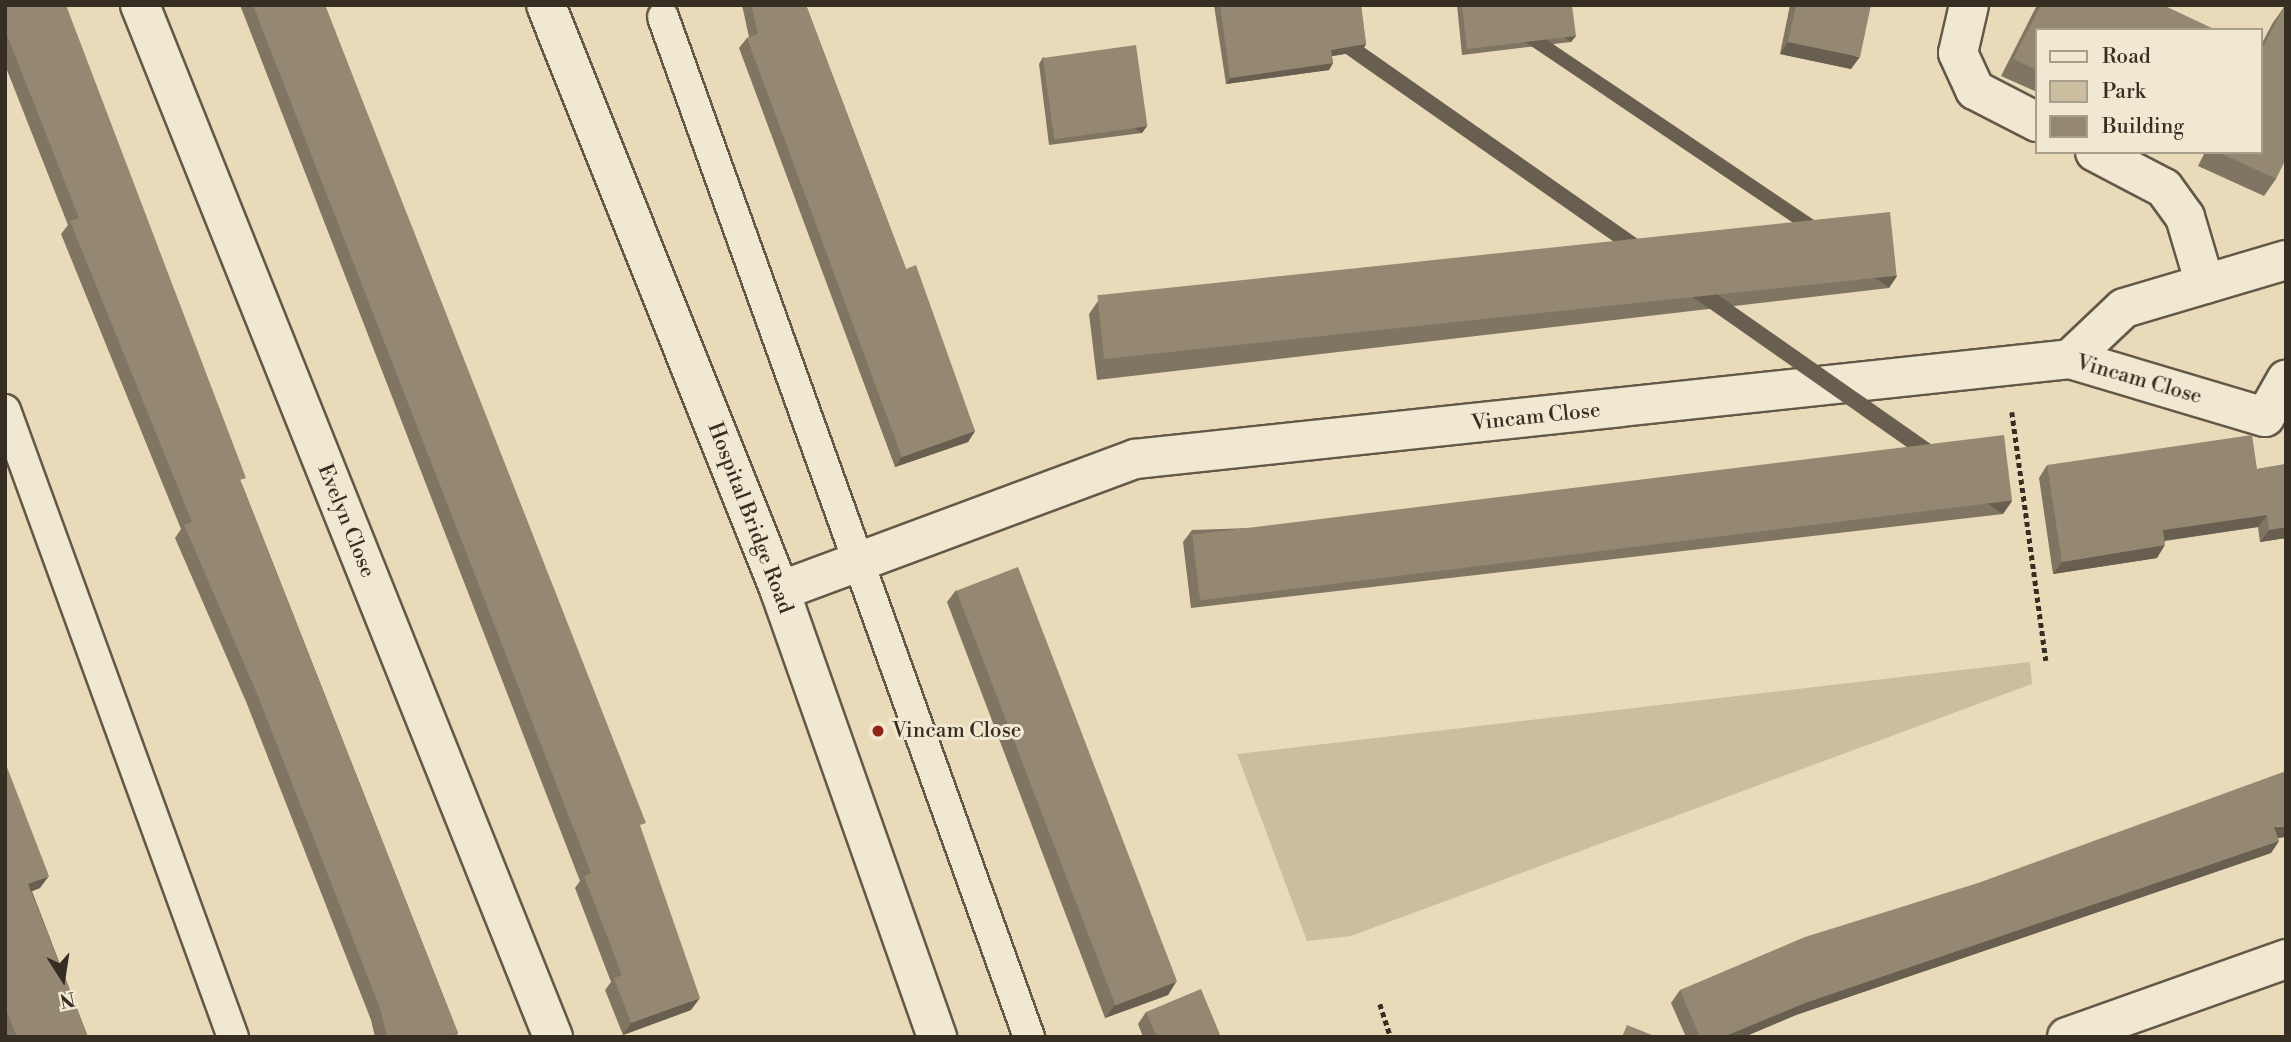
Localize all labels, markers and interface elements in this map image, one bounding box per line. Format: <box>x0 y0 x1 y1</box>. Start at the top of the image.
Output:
legend <box>2036 28 2263 154</box>
text: Road <box>2102 44 2151 70</box>
text: Park <box>2102 79 2146 105</box>
text: Building <box>2102 114 2184 140</box>
street label: Vincam Close <box>2073 350 2205 410</box>
street label: Vincam Close <box>1470 398 1602 436</box>
street label: Hospital Bridge Road <box>702 419 798 617</box>
street label: Evelyn Close <box>312 461 380 581</box>
place label: Vincam Close <box>892 718 1021 744</box>
marker: Vincam Close <box>870 723 886 739</box>
north arrow <box>28 944 98 1014</box>
text: N <box>58 986 77 1013</box>

